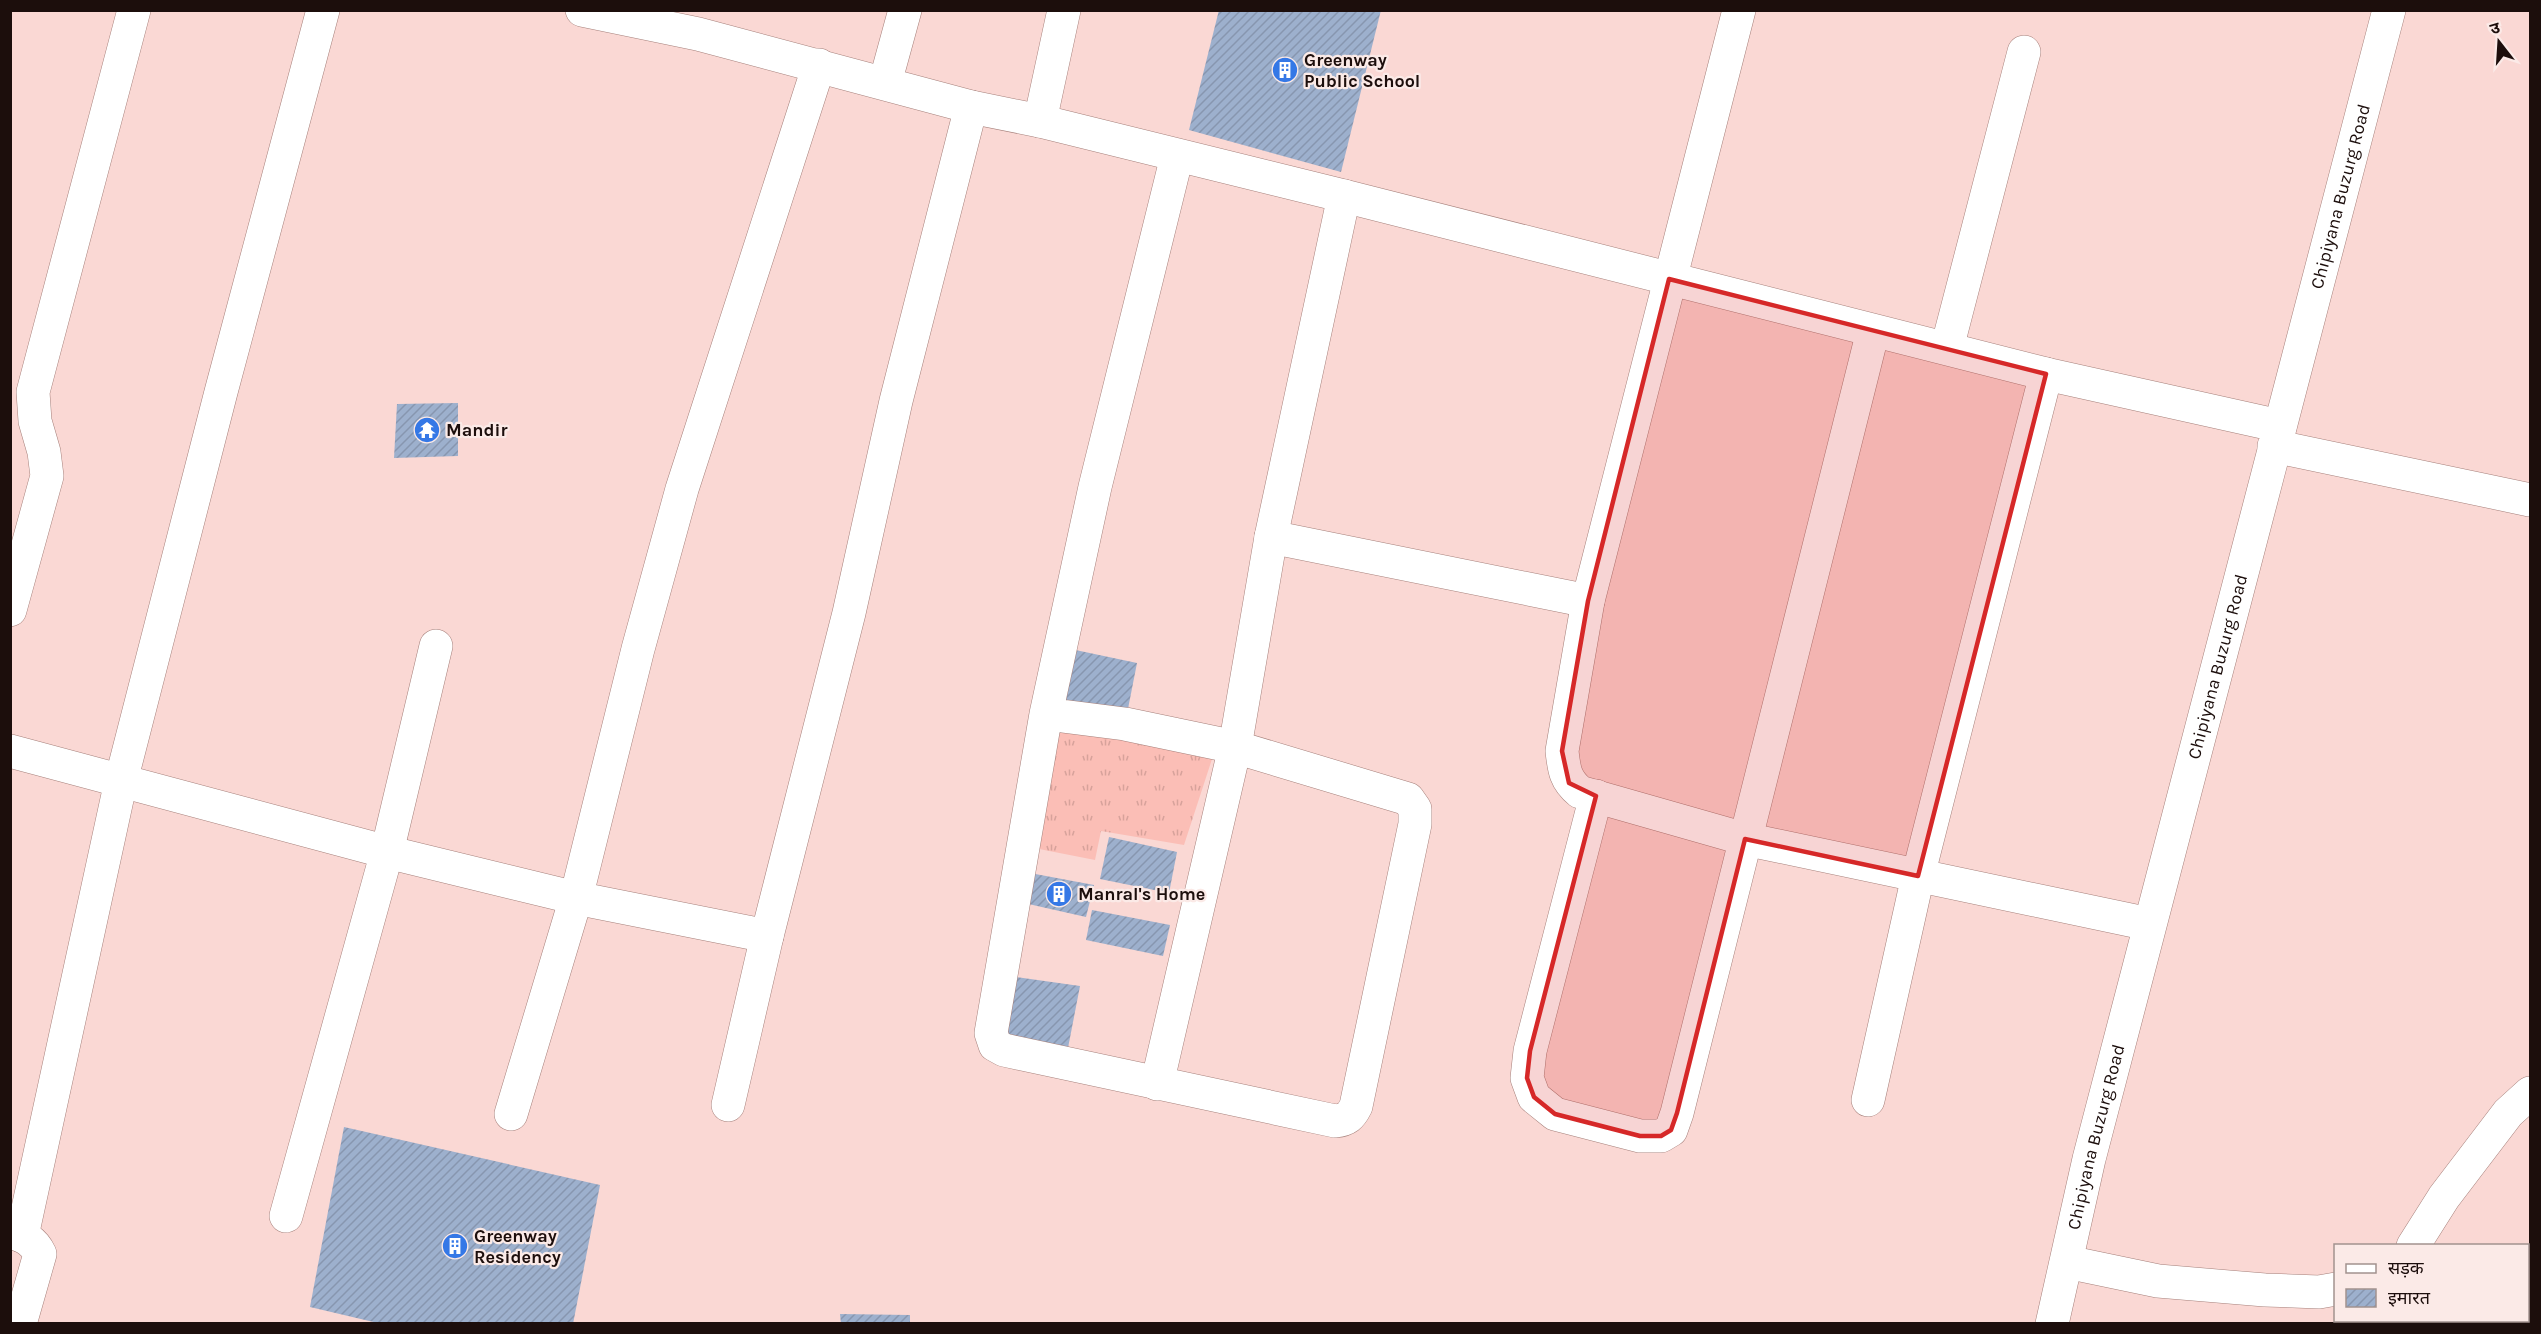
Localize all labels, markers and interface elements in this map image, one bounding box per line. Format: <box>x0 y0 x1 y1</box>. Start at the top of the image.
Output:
north arrow <box>2469 12 2529 72</box>
text: उ <box>2488 17 2503 39</box>
place label: Greenway Public School <box>1304 49 1420 92</box>
building icon: Greenway Public School <box>1270 55 1300 85</box>
street label: Chipiyana Buzurg Road <box>2306 102 2375 291</box>
temple icon: Mandir <box>412 415 442 445</box>
place label: Mandir <box>446 419 508 441</box>
street label: Chipiyana Buzurg Road <box>2183 572 2252 761</box>
building icon: Manral's Home <box>1044 879 1074 909</box>
place label: Manral's Home <box>1078 883 1205 905</box>
street label: Chipiyana Buzurg Road <box>2062 1042 2129 1232</box>
place label: Greenway Residency <box>474 1225 561 1268</box>
building icon: Greenway Residency <box>440 1231 470 1261</box>
legend <box>2334 1244 2529 1322</box>
text: सड़क <box>2388 1257 2425 1279</box>
text: इमारत <box>2388 1287 2431 1309</box>

